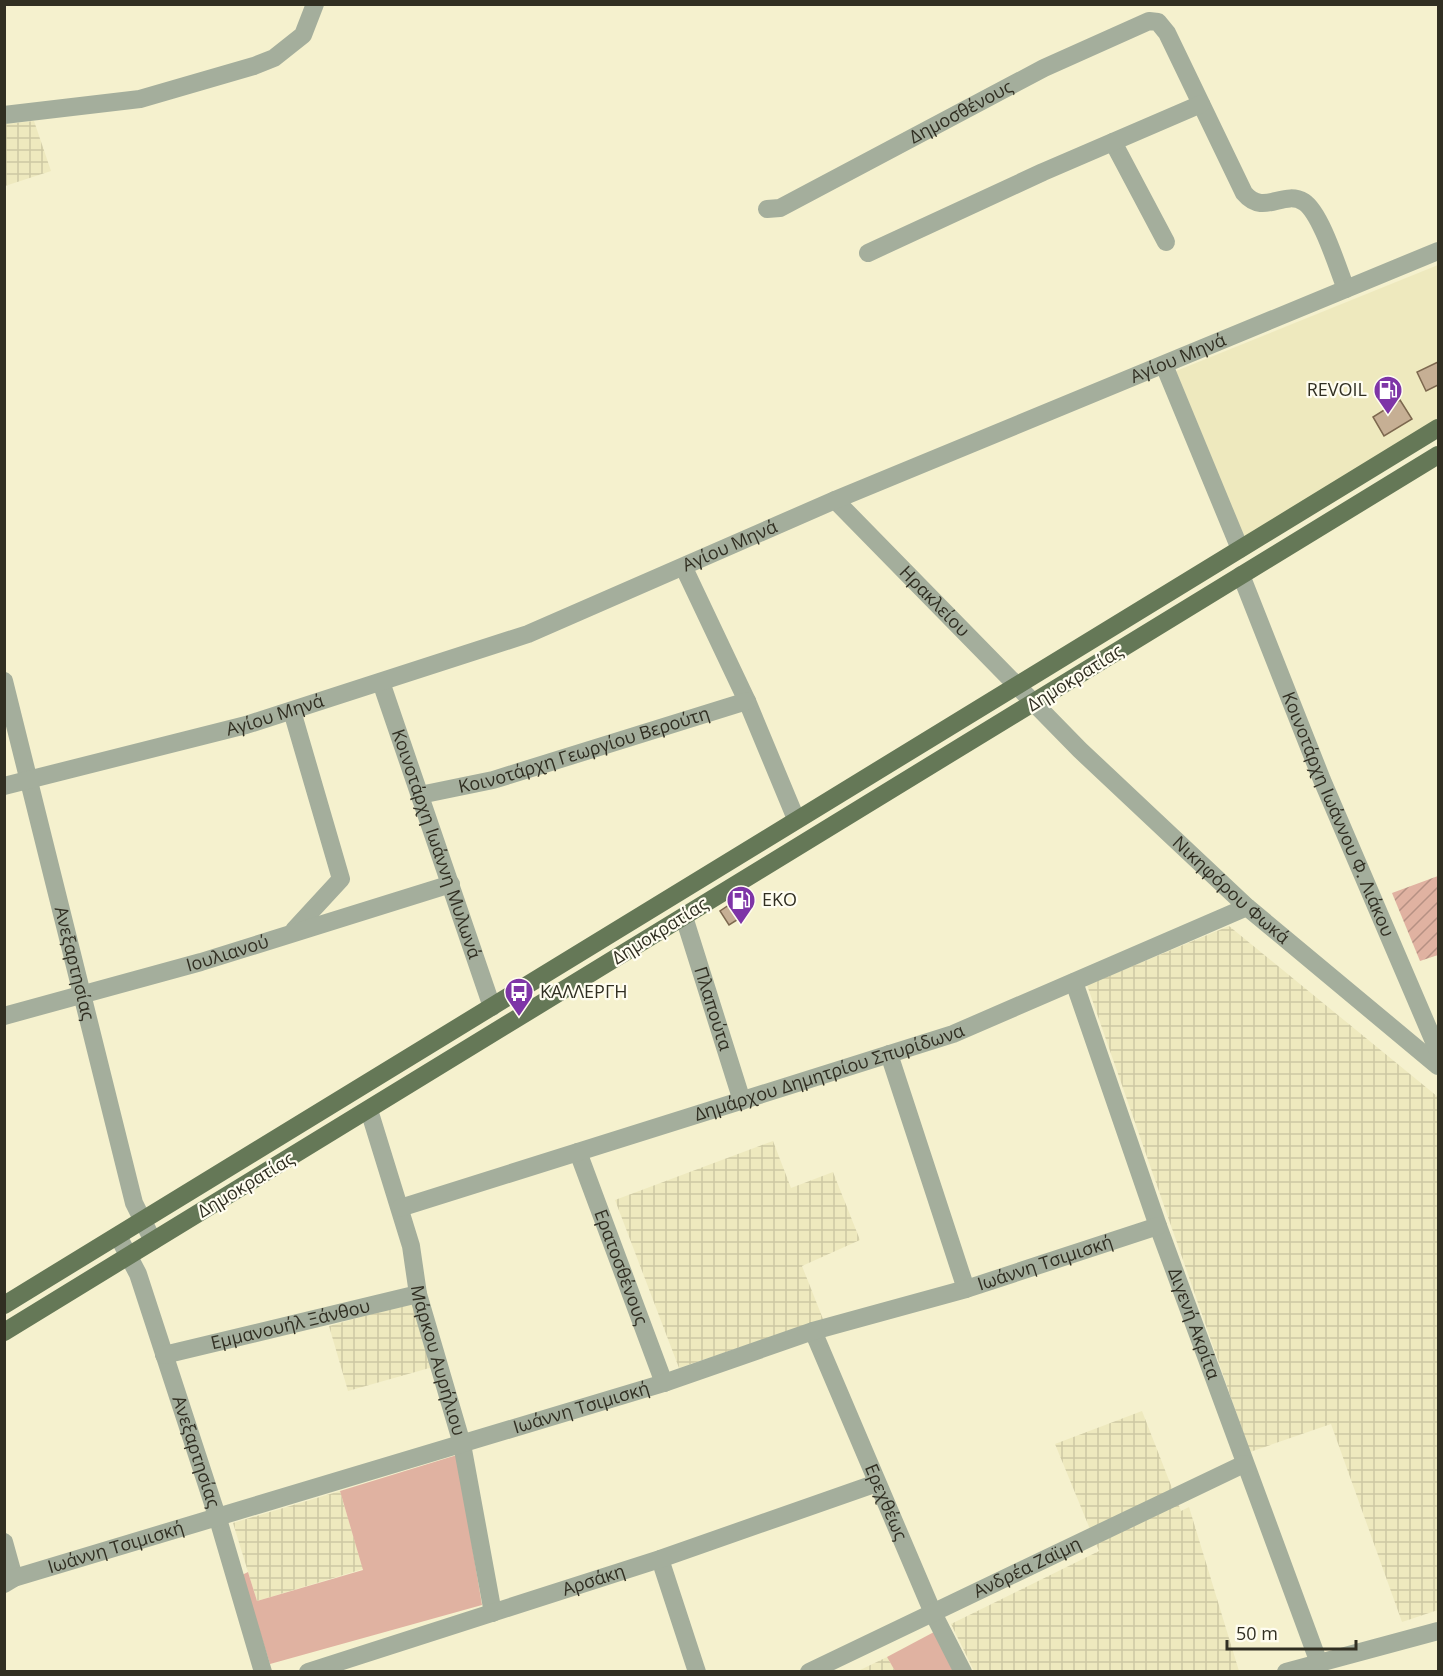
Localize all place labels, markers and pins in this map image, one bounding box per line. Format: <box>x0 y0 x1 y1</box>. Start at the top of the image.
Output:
fuel station icon: REVOIL <box>1372 374 1404 416</box>
place label: REVOIL <box>1307 377 1367 401</box>
fuel station icon: EKO <box>725 884 757 926</box>
place label: EKO <box>762 887 797 911</box>
bus stop icon: ΚΑΛΛΕΡΓΗ <box>503 976 535 1018</box>
place label: ΚΑΛΛΕΡΓΗ <box>540 979 628 1003</box>

